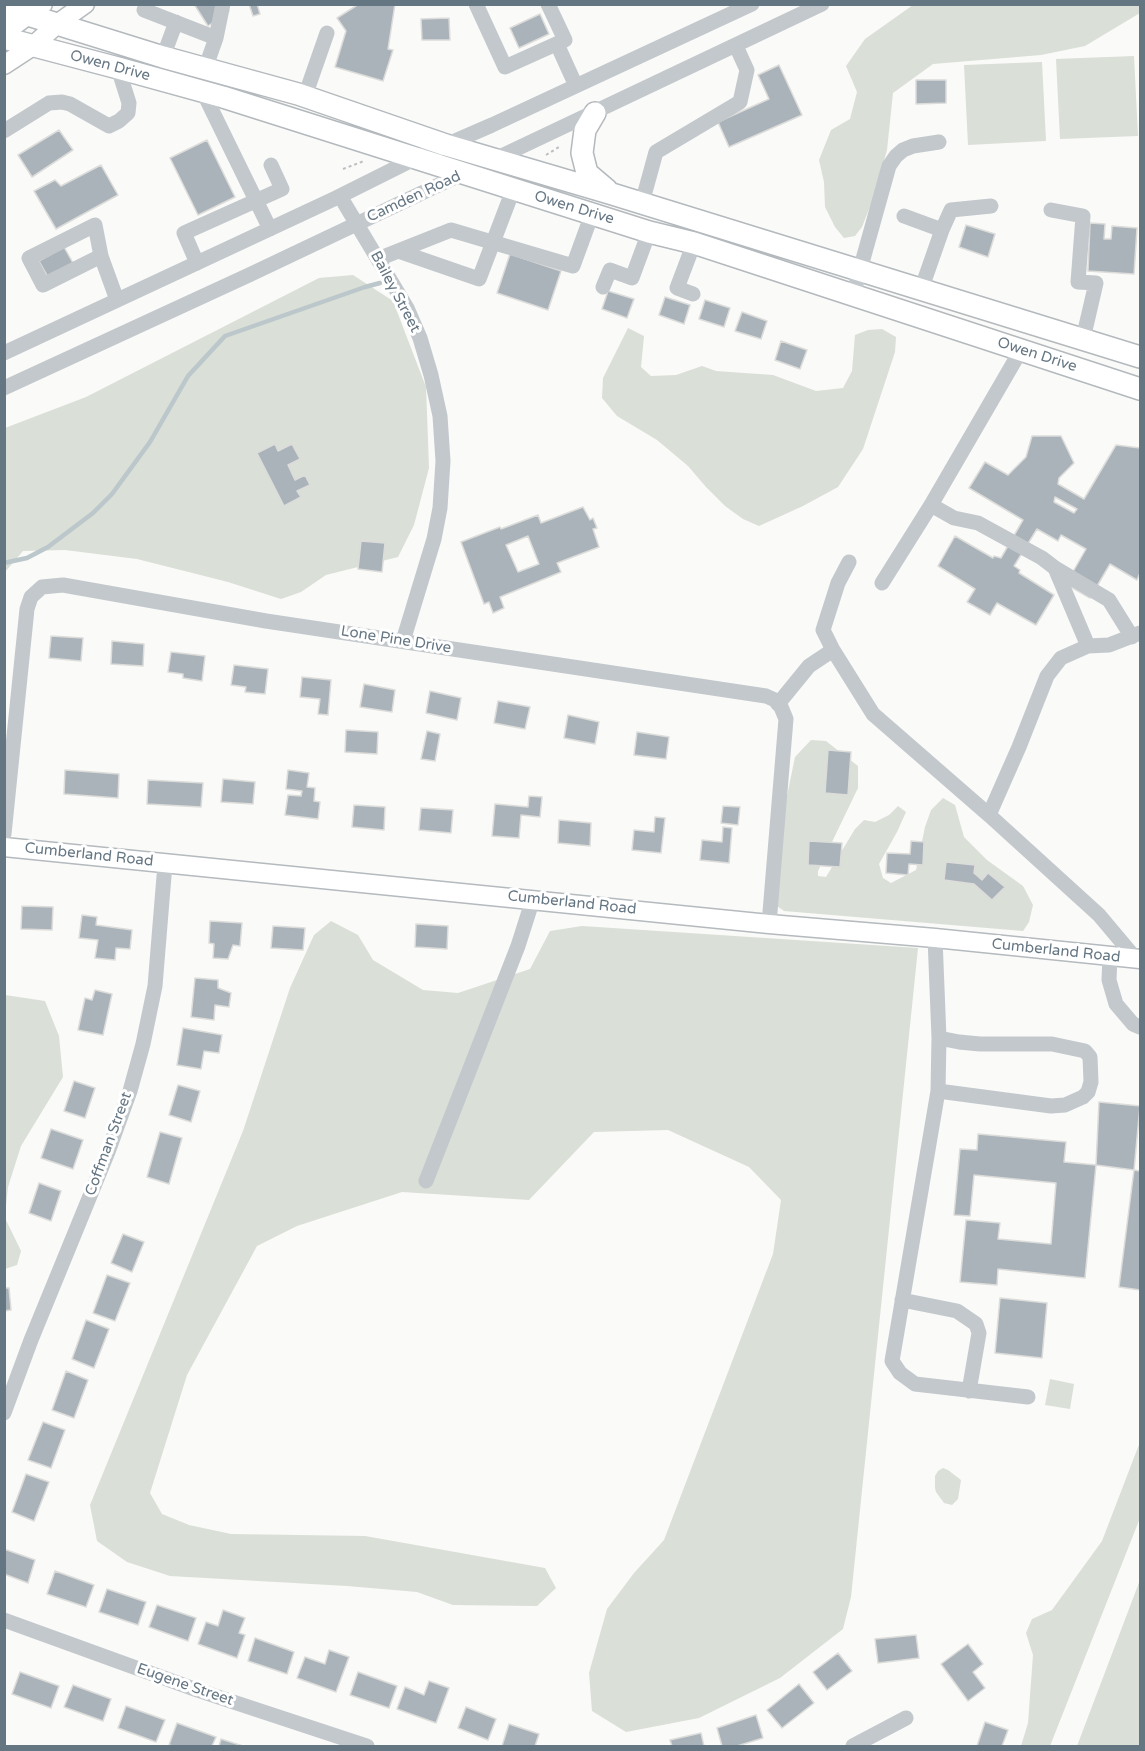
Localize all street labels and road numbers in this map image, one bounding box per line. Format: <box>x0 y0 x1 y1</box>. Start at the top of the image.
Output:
street label: Owen Drive <box>68 47 152 85</box>
street label: Camden Road <box>364 167 464 227</box>
street label: Owen Drive <box>532 187 616 229</box>
street label: Bailey Street <box>366 248 424 336</box>
street label: Owen Drive <box>995 334 1079 376</box>
street label: Lone Pine Drive <box>340 622 452 658</box>
street label: Cumberland Road <box>24 839 154 871</box>
street label: Cumberland Road <box>507 887 637 919</box>
street label: Cumberland Road <box>991 935 1121 967</box>
street label: Coffman Street <box>82 1090 136 1198</box>
street label: Eugene Street <box>134 1660 236 1710</box>

